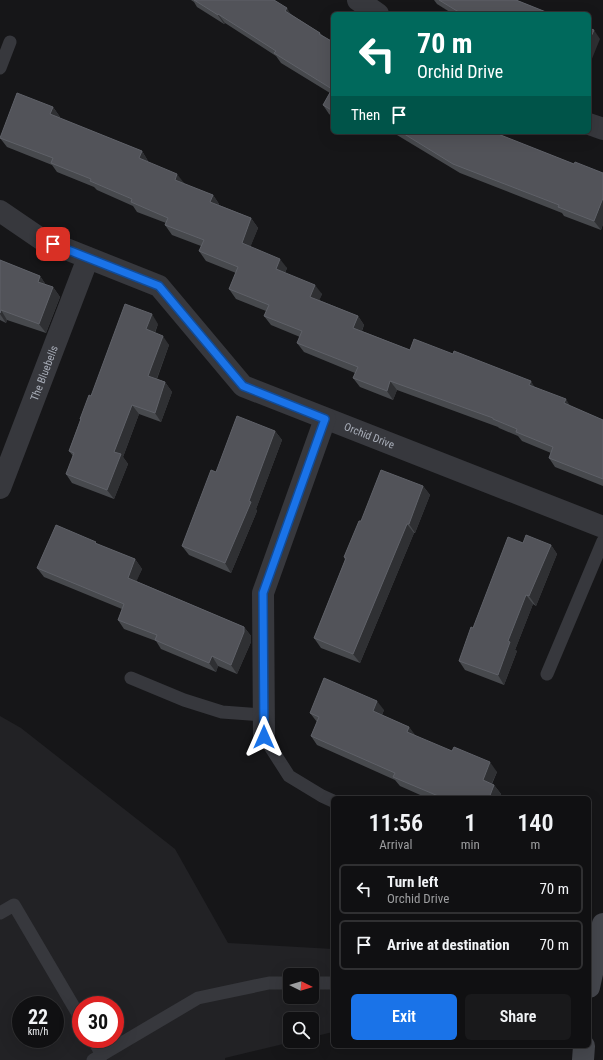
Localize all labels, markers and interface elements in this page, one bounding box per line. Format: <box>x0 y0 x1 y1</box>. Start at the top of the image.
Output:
text: 70 m <box>417 27 473 60</box>
icon: left <box>351 28 403 80</box>
text: Orchid Drive <box>417 61 503 82</box>
icon: arrive <box>388 104 410 126</box>
text: Then <box>351 106 380 124</box>
pin <box>36 227 70 261</box>
icon: arrive <box>42 233 64 255</box>
street label: The Bluebells <box>28 344 61 403</box>
street label: Orchid Drive <box>342 420 396 452</box>
position arrow <box>243 716 285 758</box>
text: 11:56 <box>369 809 423 837</box>
text: 1 <box>464 809 476 837</box>
text: 140 <box>517 809 553 837</box>
text: Arrival <box>379 837 412 852</box>
text: min <box>461 837 480 852</box>
text: m <box>530 837 540 852</box>
text: Turn left <box>387 873 438 891</box>
icon: left <box>353 878 375 900</box>
text: 70 m <box>539 880 569 898</box>
text: Orchid Drive <box>387 891 449 906</box>
icon: arrive <box>353 934 375 956</box>
text: Arrive at destination <box>387 936 510 954</box>
text: 70 m <box>539 936 569 954</box>
north arrow <box>283 968 319 1004</box>
map controls <box>283 968 319 1048</box>
button: Exit <box>351 994 457 1040</box>
button: Share <box>465 994 571 1040</box>
speed limit sign: 30 <box>72 996 124 1048</box>
text: 22 <box>28 1005 48 1029</box>
button: search <box>283 1012 319 1048</box>
text: km/h <box>28 1026 48 1037</box>

